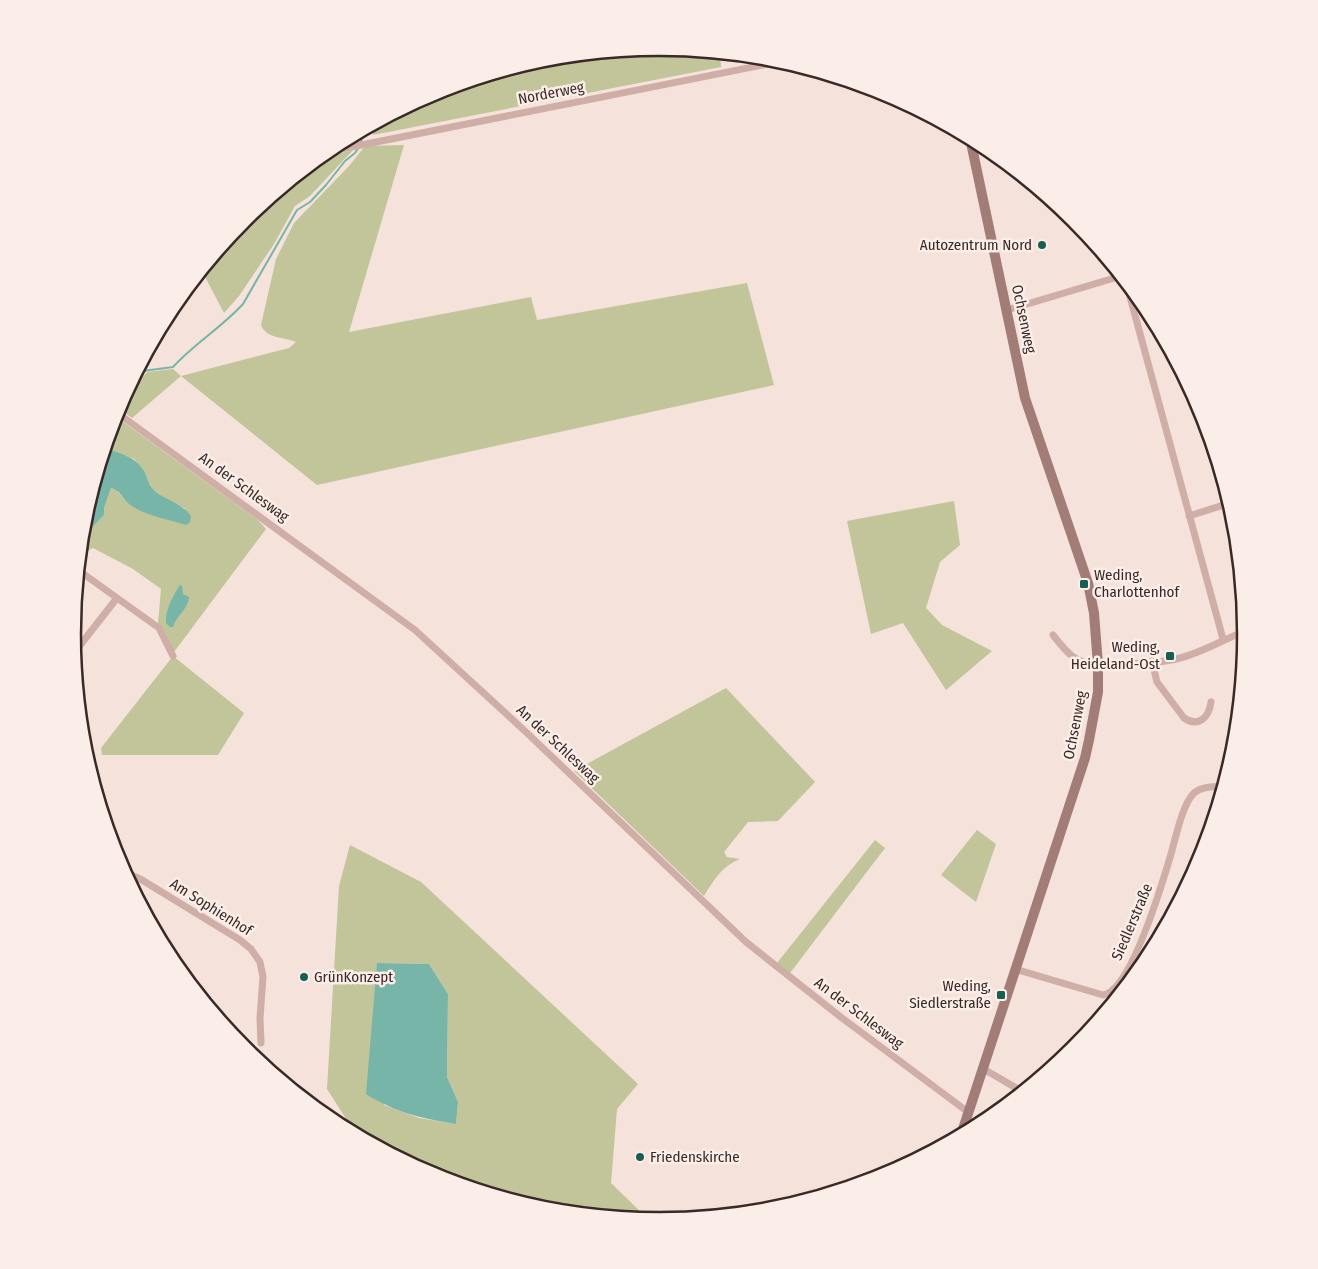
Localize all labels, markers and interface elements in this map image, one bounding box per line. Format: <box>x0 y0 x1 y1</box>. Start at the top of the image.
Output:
street label: Norderweg <box>517 78 585 108</box>
place label: Autozentrum Nord <box>920 236 1032 254</box>
marker: Autozentrum Nord <box>1036 239 1048 251</box>
street label: Ochsenweg <box>1008 283 1040 355</box>
street label: An der Schleswag <box>196 448 292 526</box>
place label: Weding, Charlottenhof <box>1094 566 1180 601</box>
marker: Weding, Charlottenhof <box>1078 578 1090 590</box>
place label: Weding, Heideland-Ost <box>1071 638 1160 673</box>
marker: Weding, Heideland-Ost <box>1164 650 1176 662</box>
street label: Ochsenweg <box>1060 689 1090 761</box>
street label: An der Schleswag <box>513 701 603 787</box>
street label: Am Sophienhof <box>167 875 257 940</box>
street label: Siedlerstraße <box>1108 881 1156 963</box>
place label: GrünKonzept <box>314 968 393 986</box>
marker: GrünKonzept <box>298 971 310 983</box>
street label: An der Schleswag <box>811 974 907 1052</box>
place label: Weding, Siedlerstraße <box>909 977 991 1012</box>
marker: Weding, Siedlerstraße <box>995 989 1007 1001</box>
place label: Friedenskirche <box>650 1148 740 1166</box>
marker: Friedenskirche <box>634 1151 646 1163</box>

